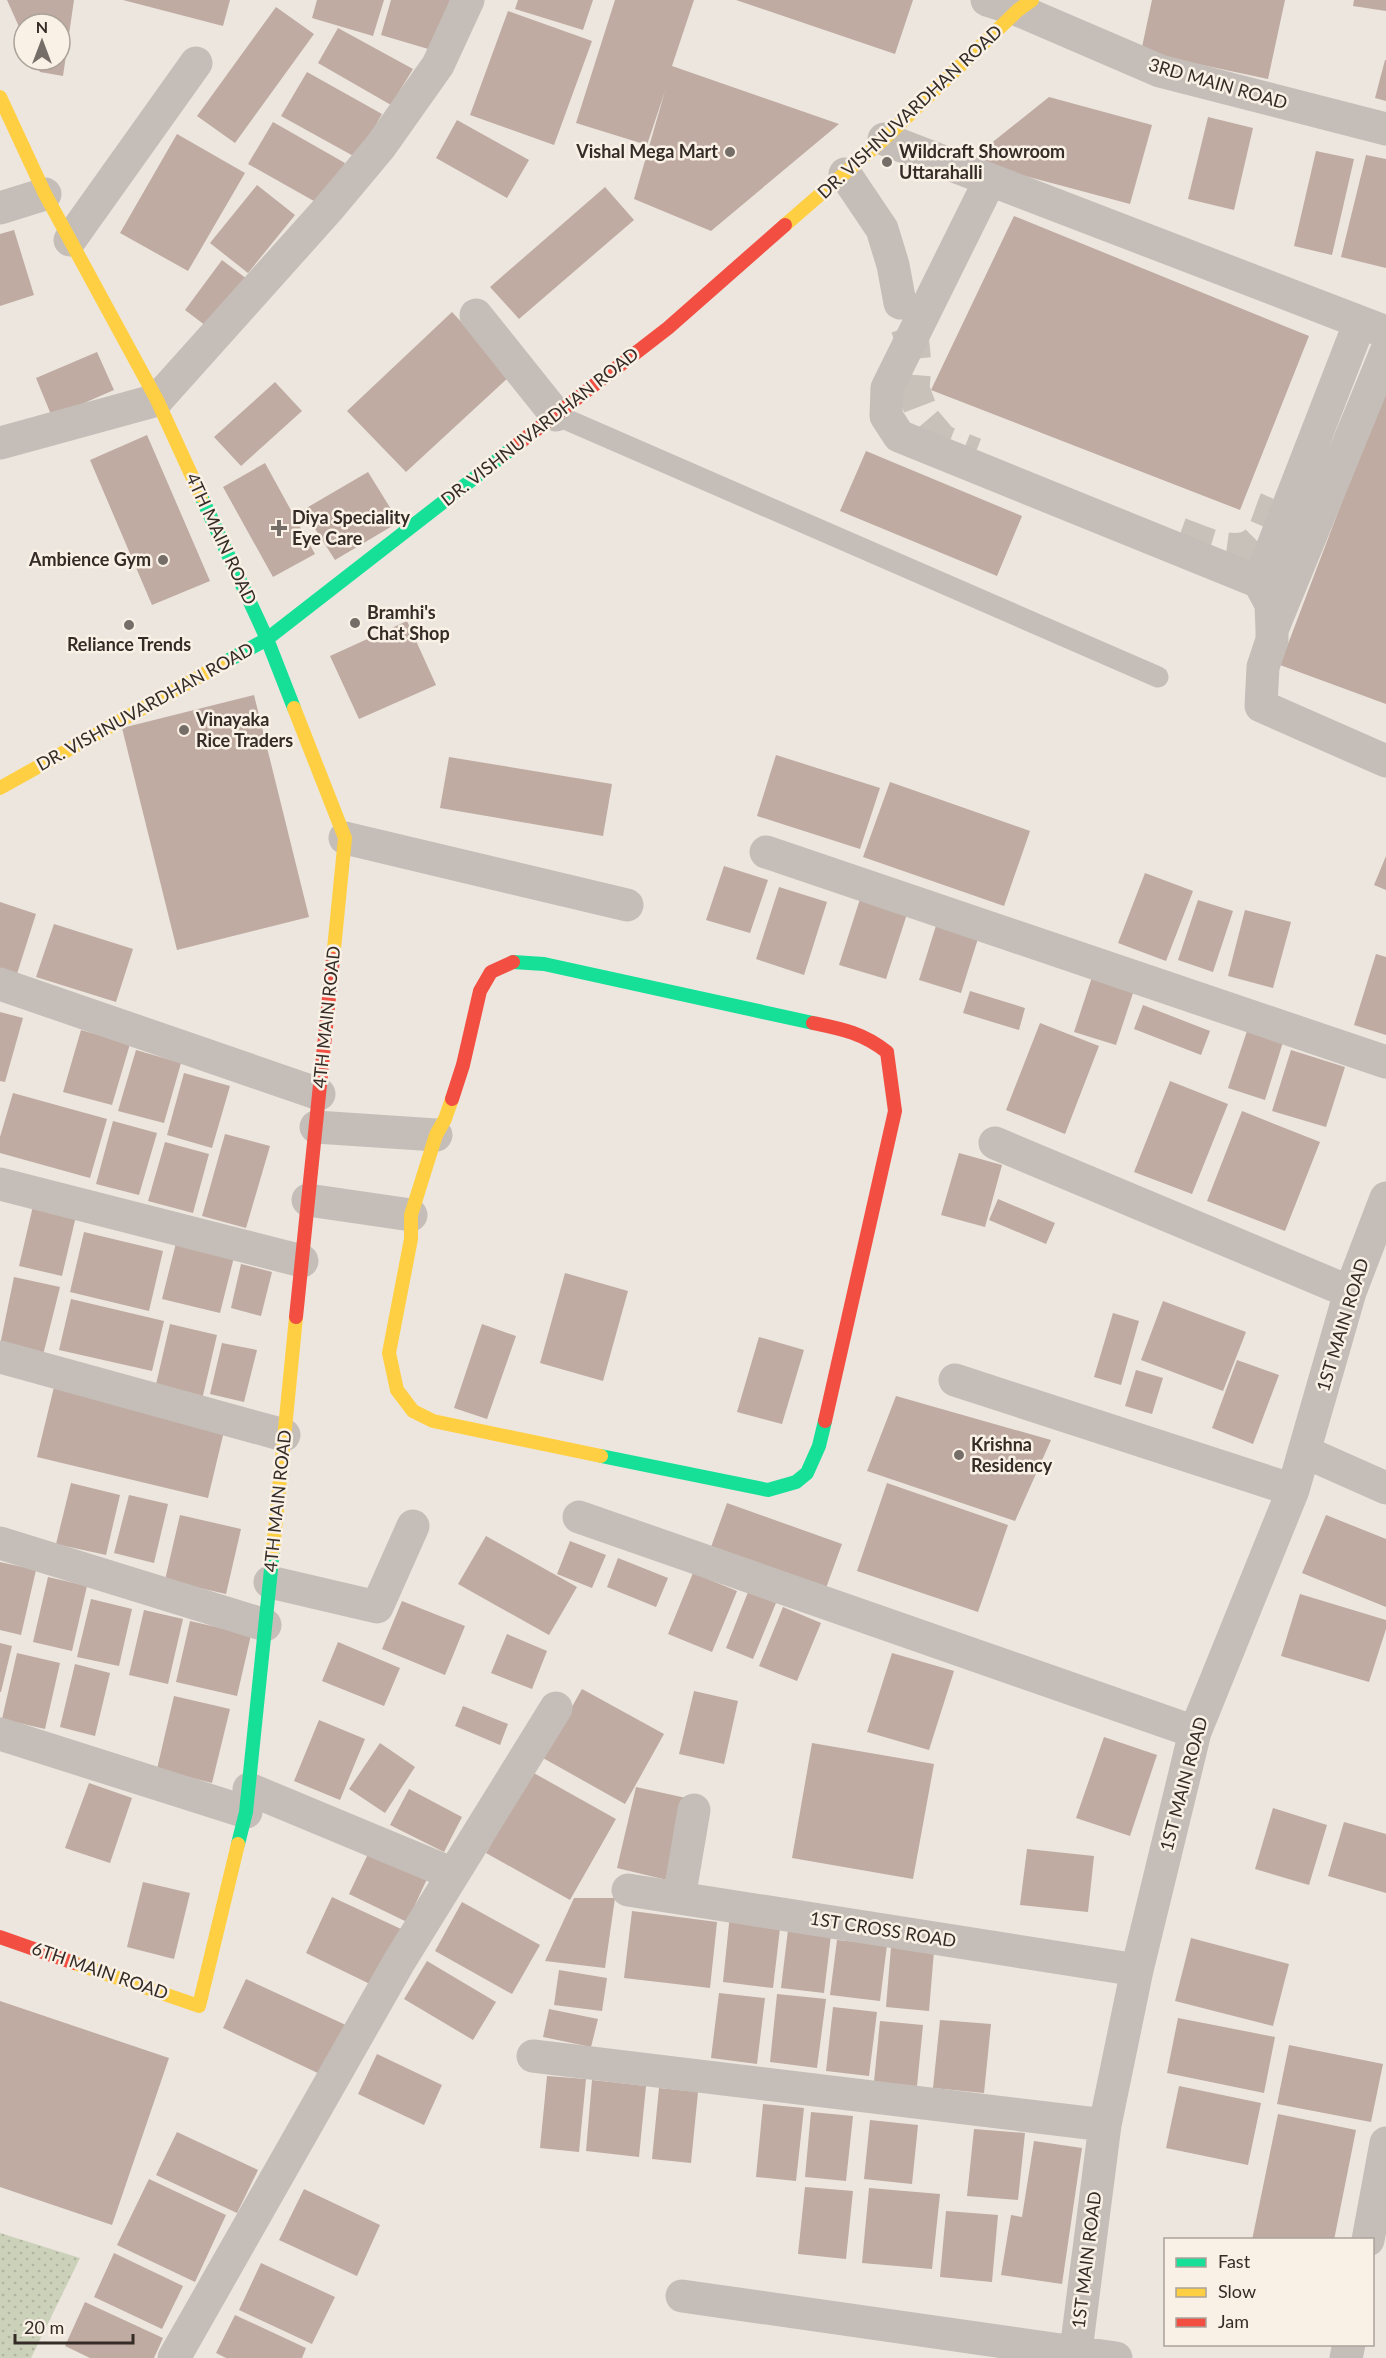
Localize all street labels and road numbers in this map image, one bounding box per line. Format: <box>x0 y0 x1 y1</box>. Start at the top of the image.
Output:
street label: DR. VISHNUVARDHAN ROAD <box>812 20 1006 203</box>
street label: 3RD MAIN ROAD <box>1146 53 1290 113</box>
street label: DR. VISHNUVARDHAN ROAD <box>436 342 643 510</box>
street label: 4TH MAIN ROAD <box>182 469 262 608</box>
street label: DR. VISHNUVARDHAN ROAD <box>32 637 257 775</box>
street label: 4TH MAIN ROAD <box>308 945 344 1089</box>
street label: 1ST MAIN ROAD <box>1311 1255 1373 1394</box>
street label: 4TH MAIN ROAD <box>259 1429 295 1573</box>
street label: 1ST MAIN ROAD <box>1155 1714 1212 1853</box>
street label: 1ST CROSS ROAD <box>808 1907 958 1951</box>
street label: 6TH MAIN ROAD <box>29 1936 171 2004</box>
street label: 1ST MAIN ROAD <box>1067 2190 1105 2330</box>

